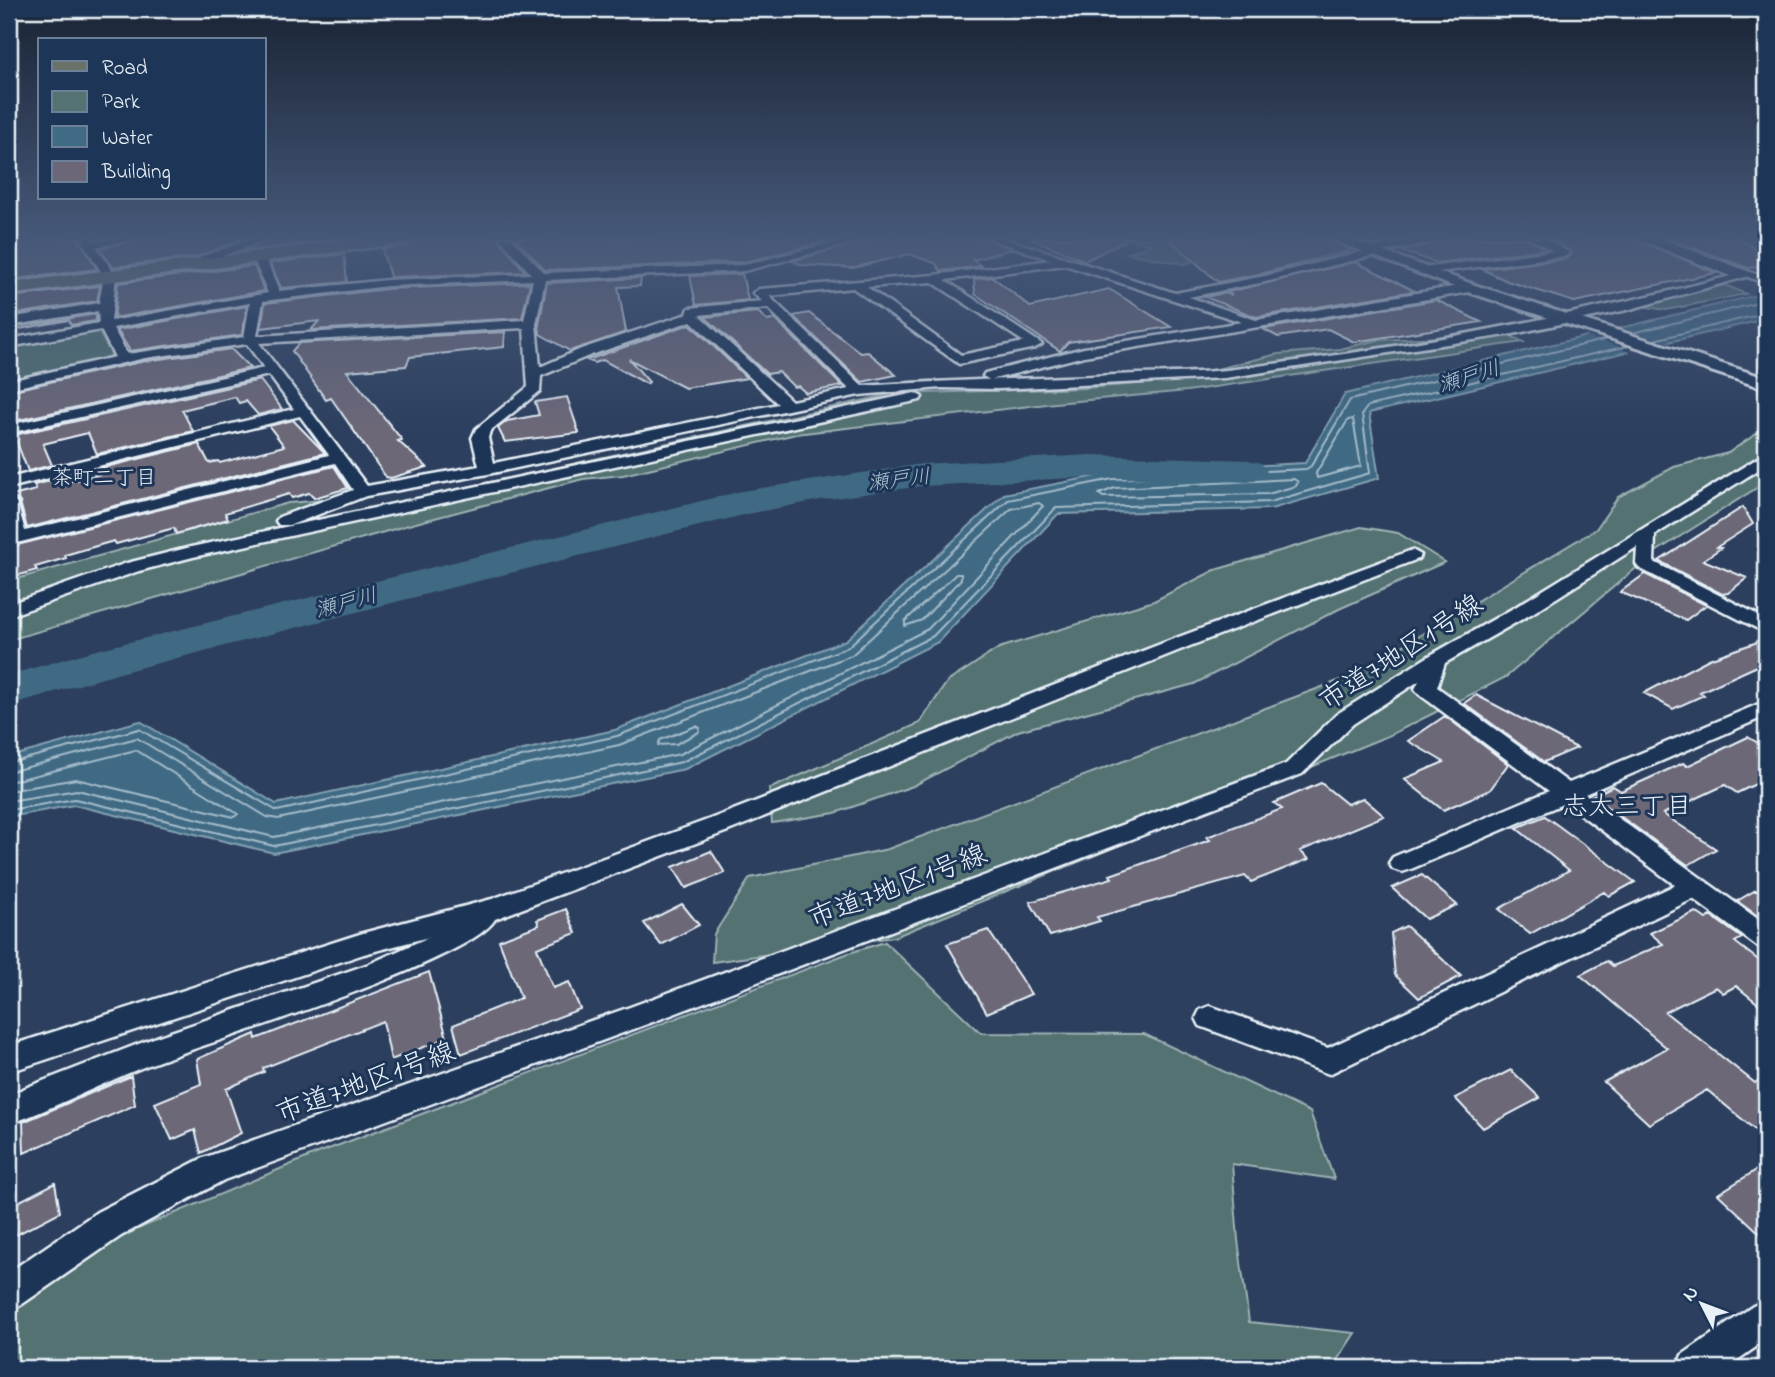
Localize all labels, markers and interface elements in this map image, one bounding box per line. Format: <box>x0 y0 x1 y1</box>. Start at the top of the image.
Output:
legend <box>38 38 266 200</box>
text: Road <box>102 54 148 84</box>
text: Park <box>102 88 141 118</box>
text: Water <box>102 124 153 154</box>
text: Building <box>101 158 171 190</box>
water label: 瀬戸川 <box>1435 354 1504 401</box>
water label: 瀬戸川 <box>866 462 932 500</box>
district label: 茶町二丁目 <box>52 464 157 494</box>
water label: 瀬戸川 <box>312 581 381 627</box>
street label: 市道7地区1号線 <box>1312 585 1492 722</box>
district label: 志太三丁目 <box>1562 789 1692 827</box>
street label: 市道7地区1号線 <box>803 835 994 941</box>
street label: 市道7地区1号線 <box>271 1033 462 1136</box>
north arrow <box>1666 1268 1736 1338</box>
text: N <box>1677 1280 1706 1308</box>

